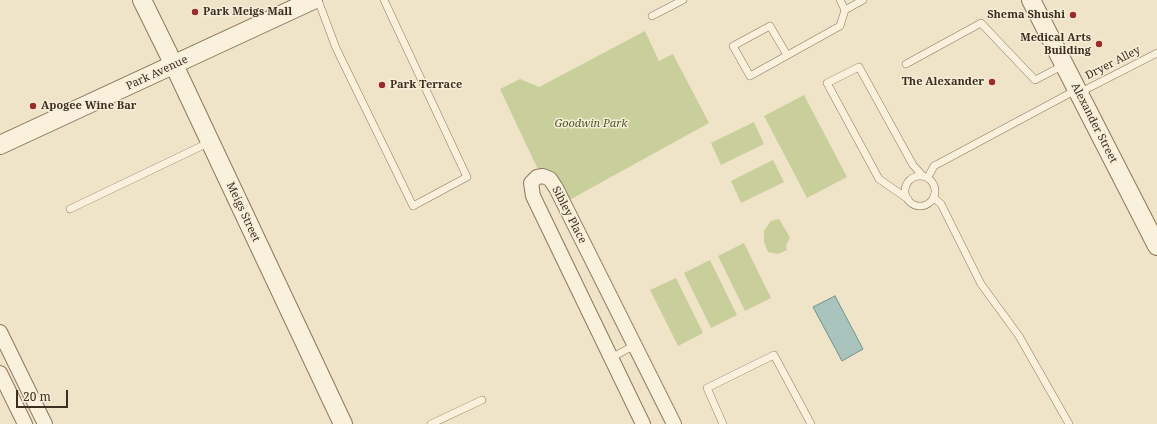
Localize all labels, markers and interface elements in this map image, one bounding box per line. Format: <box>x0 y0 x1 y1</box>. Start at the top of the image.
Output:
place label: Park Meigs Mall <box>203 5 292 19</box>
marker: Park Meigs Mall <box>190 7 200 17</box>
place label: Shema Shushi <box>987 8 1065 22</box>
marker: Shema Shushi <box>1068 10 1078 20</box>
place label: Medical Arts Building <box>1020 31 1091 57</box>
marker: Medical Arts Building <box>1094 39 1104 49</box>
street label: Dryer Alley <box>1083 44 1143 82</box>
street label: Park Avenue <box>124 53 190 93</box>
place label: The Alexander <box>902 75 984 89</box>
marker: The Alexander <box>987 77 997 87</box>
place label: Park Terrace <box>390 78 462 92</box>
marker: Park Terrace <box>377 80 387 90</box>
street label: Alexander Street <box>1068 81 1120 165</box>
place label: Apogee Wine Bar <box>41 99 137 113</box>
marker: Apogee Wine Bar <box>28 101 38 111</box>
park label: Goodwin Park <box>554 117 628 131</box>
street label: Meigs Street <box>223 180 263 244</box>
street label: Sibley Place <box>549 184 589 246</box>
scale bar <box>18 382 70 408</box>
text: 20 m <box>23 388 51 405</box>

